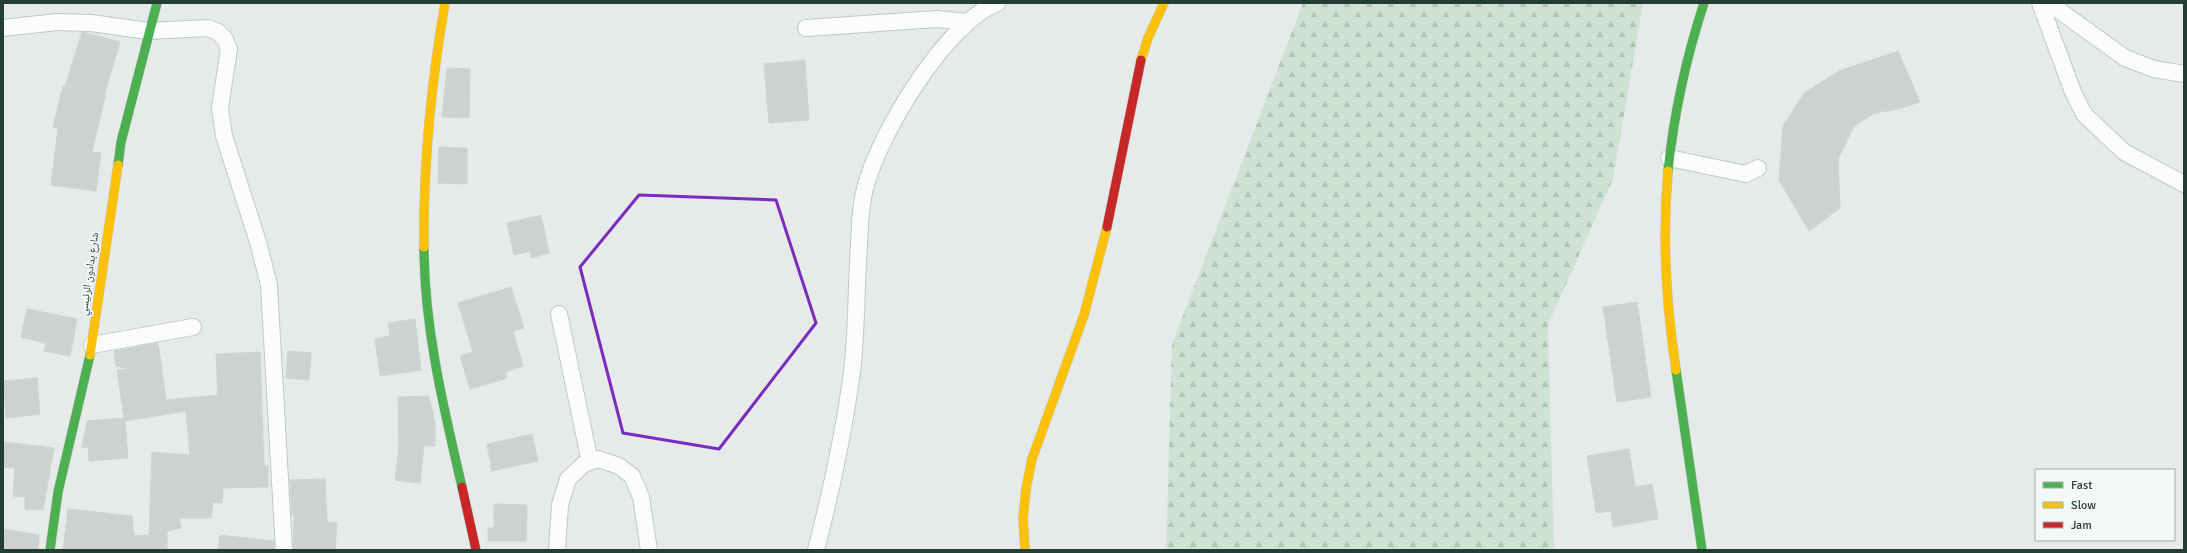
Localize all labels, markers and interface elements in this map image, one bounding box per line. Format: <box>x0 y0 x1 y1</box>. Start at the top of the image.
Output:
street label: شارع بدادون الرئيسي <box>77 232 103 317</box>
legend <box>2035 469 2175 541</box>
text: Fast <box>2071 478 2092 493</box>
text: Slow <box>2071 498 2096 513</box>
text: Jam <box>2071 518 2092 533</box>

